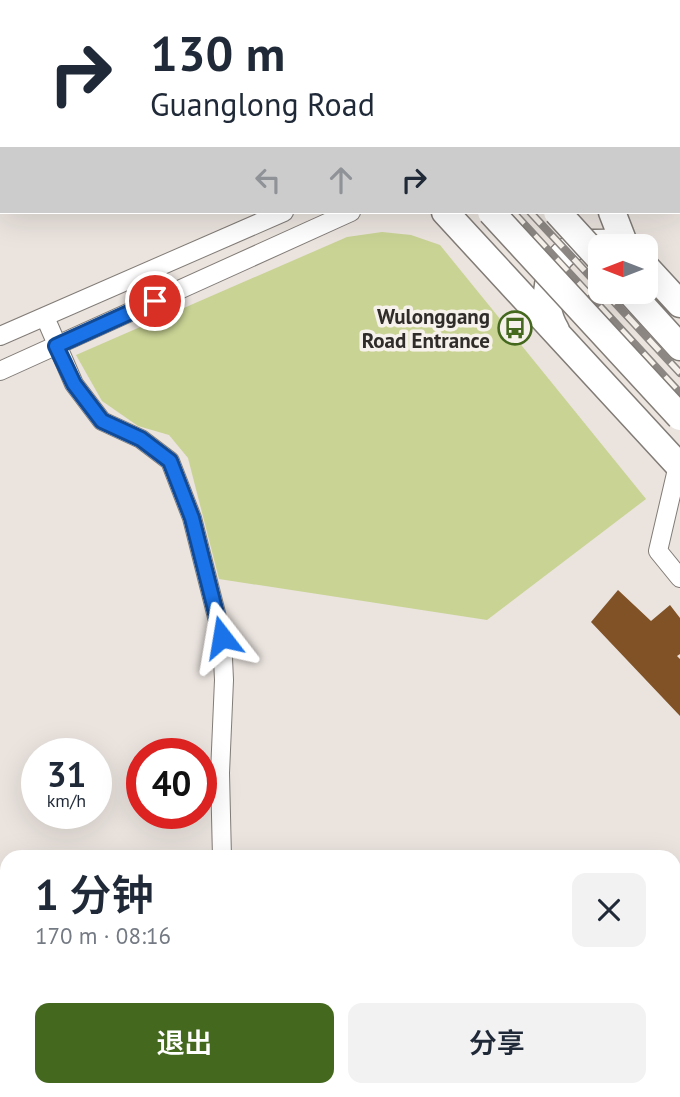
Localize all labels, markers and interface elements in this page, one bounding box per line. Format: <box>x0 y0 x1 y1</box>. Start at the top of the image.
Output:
text: 130 m <box>150 21 285 85</box>
icon: right <box>35 28 126 119</box>
text: Guanglong Road <box>150 83 375 125</box>
icon: left <box>249 161 287 199</box>
icon: ahead <box>322 161 360 199</box>
icon: right <box>395 161 433 199</box>
north arrow <box>588 234 658 304</box>
map controls <box>588 234 658 304</box>
pin <box>125 271 185 331</box>
icon: arrive <box>136 282 174 320</box>
place label: Wulonggang Road Entrance <box>362 303 490 354</box>
bus stop icon: Wulonggang Road Entrance <box>496 309 534 347</box>
position arrow <box>185 600 259 674</box>
speed limit sign: 40 <box>126 738 217 829</box>
text: 31 <box>47 751 86 797</box>
text: km/h <box>47 789 86 812</box>
text: 1 分钟 <box>35 867 153 922</box>
button: close <box>572 873 646 947</box>
text: 170 m · 08:16 <box>35 921 171 950</box>
button: 退出 <box>35 1003 334 1083</box>
button: 分享 <box>348 1003 646 1083</box>

